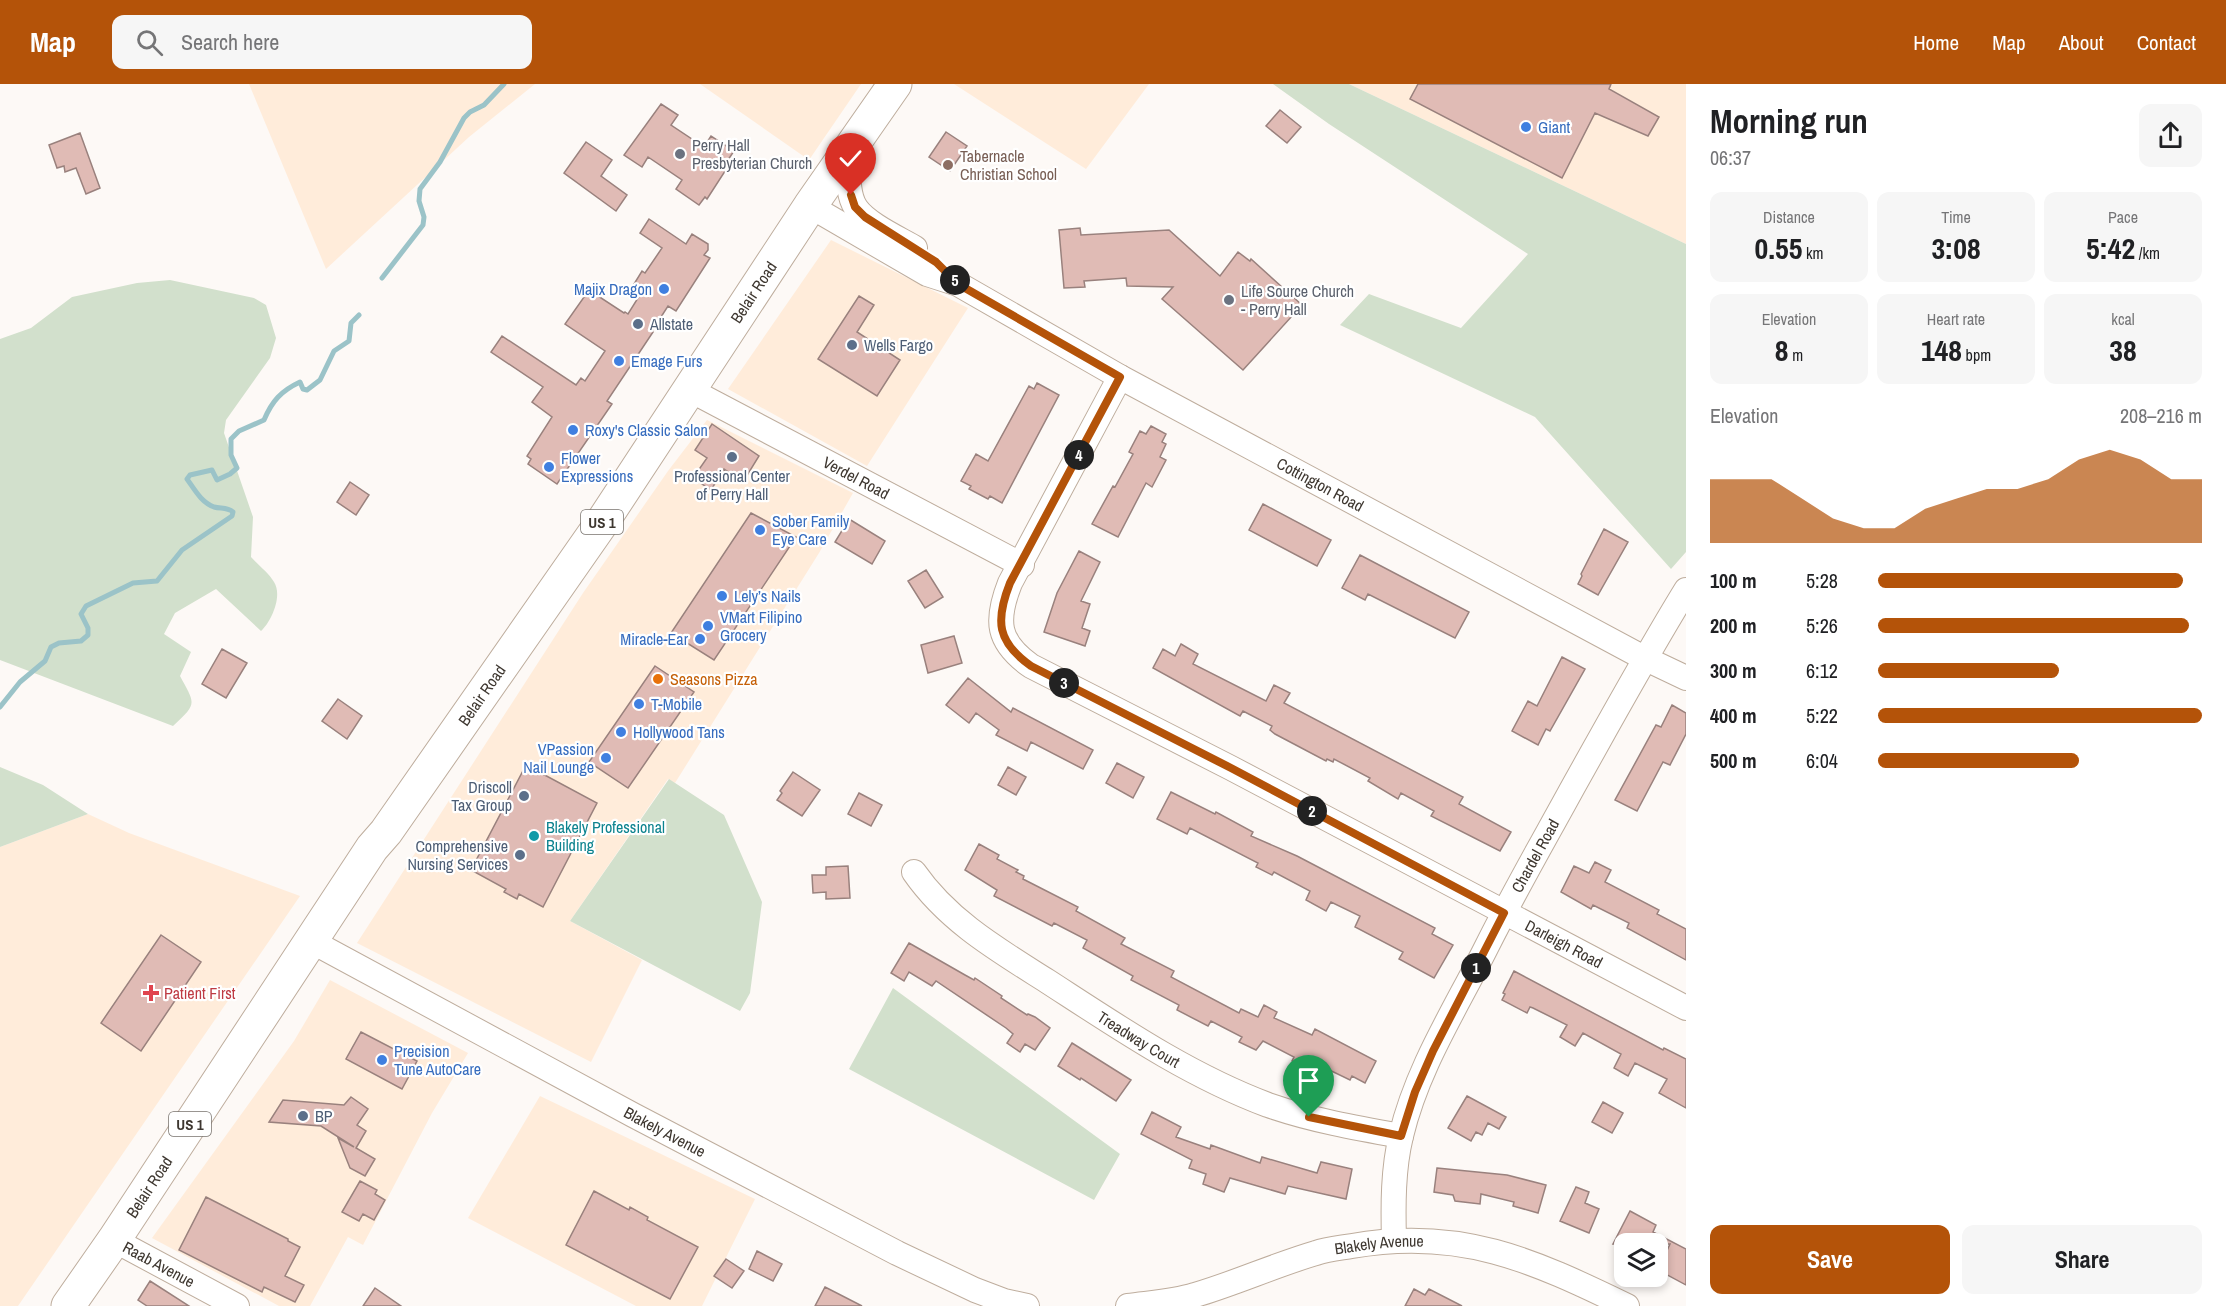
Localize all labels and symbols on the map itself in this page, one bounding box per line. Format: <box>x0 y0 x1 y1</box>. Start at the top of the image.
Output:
place label: Giant <box>1538 116 1570 138</box>
marker: Giant <box>1519 120 1533 134</box>
pin <box>825 133 876 195</box>
place label: Perry Hall Presbyterian Church <box>692 134 812 174</box>
place label: Tabernacle Christian School <box>960 145 1057 185</box>
marker: Perry Hall Presbyterian Church <box>673 147 687 161</box>
marker: Tabernacle Christian School <box>941 158 955 172</box>
street label: Belair Road <box>725 257 782 327</box>
pin: 5 <box>940 265 970 295</box>
place label: Majix Dragon <box>574 278 652 300</box>
place label: Life Source Church - Perry Hall <box>1241 280 1354 320</box>
marker: Majix Dragon <box>657 282 671 296</box>
marker: Life Source Church - Perry Hall <box>1222 293 1236 307</box>
place label: Allstate <box>649 313 693 335</box>
marker: Allstate <box>631 317 645 331</box>
place label: Wells Fargo <box>864 334 933 356</box>
marker: Wells Fargo <box>845 338 859 352</box>
place label: Emage Furs <box>631 350 702 372</box>
marker: Emage Furs <box>612 354 626 368</box>
place label: Roxy's Classic Salon <box>585 419 708 441</box>
marker: Roxy's Classic Salon <box>566 423 580 437</box>
pin: 4 <box>1064 440 1094 470</box>
place label: Flower Expressions <box>561 447 633 487</box>
marker: Professional Center of Perry Hall <box>725 450 739 464</box>
street label: Verdel Road <box>819 451 893 504</box>
street label: Cottington Road <box>1273 452 1368 517</box>
marker: Flower Expressions <box>542 460 556 474</box>
place label: Professional Center of Perry Hall <box>674 465 791 505</box>
road number: US 1 <box>581 510 623 534</box>
place label: Sober Family Eye Care <box>772 510 850 550</box>
marker: Sober Family Eye Care <box>753 523 767 537</box>
place label: Lely’s Nails <box>734 585 801 607</box>
marker: Lely’s Nails <box>715 589 729 603</box>
place label: VMart Filipino Grocery <box>720 606 802 646</box>
marker: VMart Filipino Grocery <box>701 619 715 633</box>
place label: Miracle-Ear <box>620 628 689 650</box>
marker: Miracle-Ear <box>693 632 707 646</box>
street label: Belair Road <box>453 660 510 730</box>
place label: Seasons Pizza <box>670 668 758 690</box>
pin: 3 <box>1049 668 1079 698</box>
marker: Seasons Pizza <box>651 672 665 686</box>
place label: T-Mobile <box>651 693 702 715</box>
marker: T-Mobile <box>632 697 646 711</box>
place label: Hollywood Tans <box>633 721 725 743</box>
marker: Hollywood Tans <box>614 725 628 739</box>
place label: VPassion Nail Lounge <box>523 738 594 778</box>
marker: VPassion Nail Lounge <box>599 751 613 765</box>
place label: Driscoll Tax Group <box>451 776 512 816</box>
marker: Driscoll Tax Group <box>517 789 531 803</box>
pin: 2 <box>1297 796 1327 826</box>
street label: Chardel Road <box>1506 815 1564 896</box>
place label: Blakely Professional Building <box>546 816 665 856</box>
marker: Blakely Professional Building <box>527 829 541 843</box>
place label: Comprehensive Nursing Services <box>407 835 508 875</box>
marker: Comprehensive Nursing Services <box>513 848 527 862</box>
street label: Darleigh Road <box>1521 914 1607 973</box>
pin: 1 <box>1461 953 1491 983</box>
place label: Patient First <box>164 982 236 1004</box>
marker: Patient First <box>142 984 160 1002</box>
street label: Treadway Court <box>1093 1006 1184 1073</box>
place label: Precision Tune AutoCare <box>394 1040 481 1080</box>
marker: Precision Tune AutoCare <box>375 1053 389 1067</box>
pin <box>1283 1055 1334 1117</box>
street label: Blakely Avenue <box>620 1101 710 1162</box>
place label: BP <box>315 1105 333 1127</box>
marker: BP <box>296 1109 310 1123</box>
road number: US 1 <box>169 1112 211 1136</box>
street label: Belair Road <box>121 1152 177 1222</box>
street label: Blakely Avenue <box>1333 1230 1424 1259</box>
street label: Raab Avenue <box>119 1236 199 1292</box>

